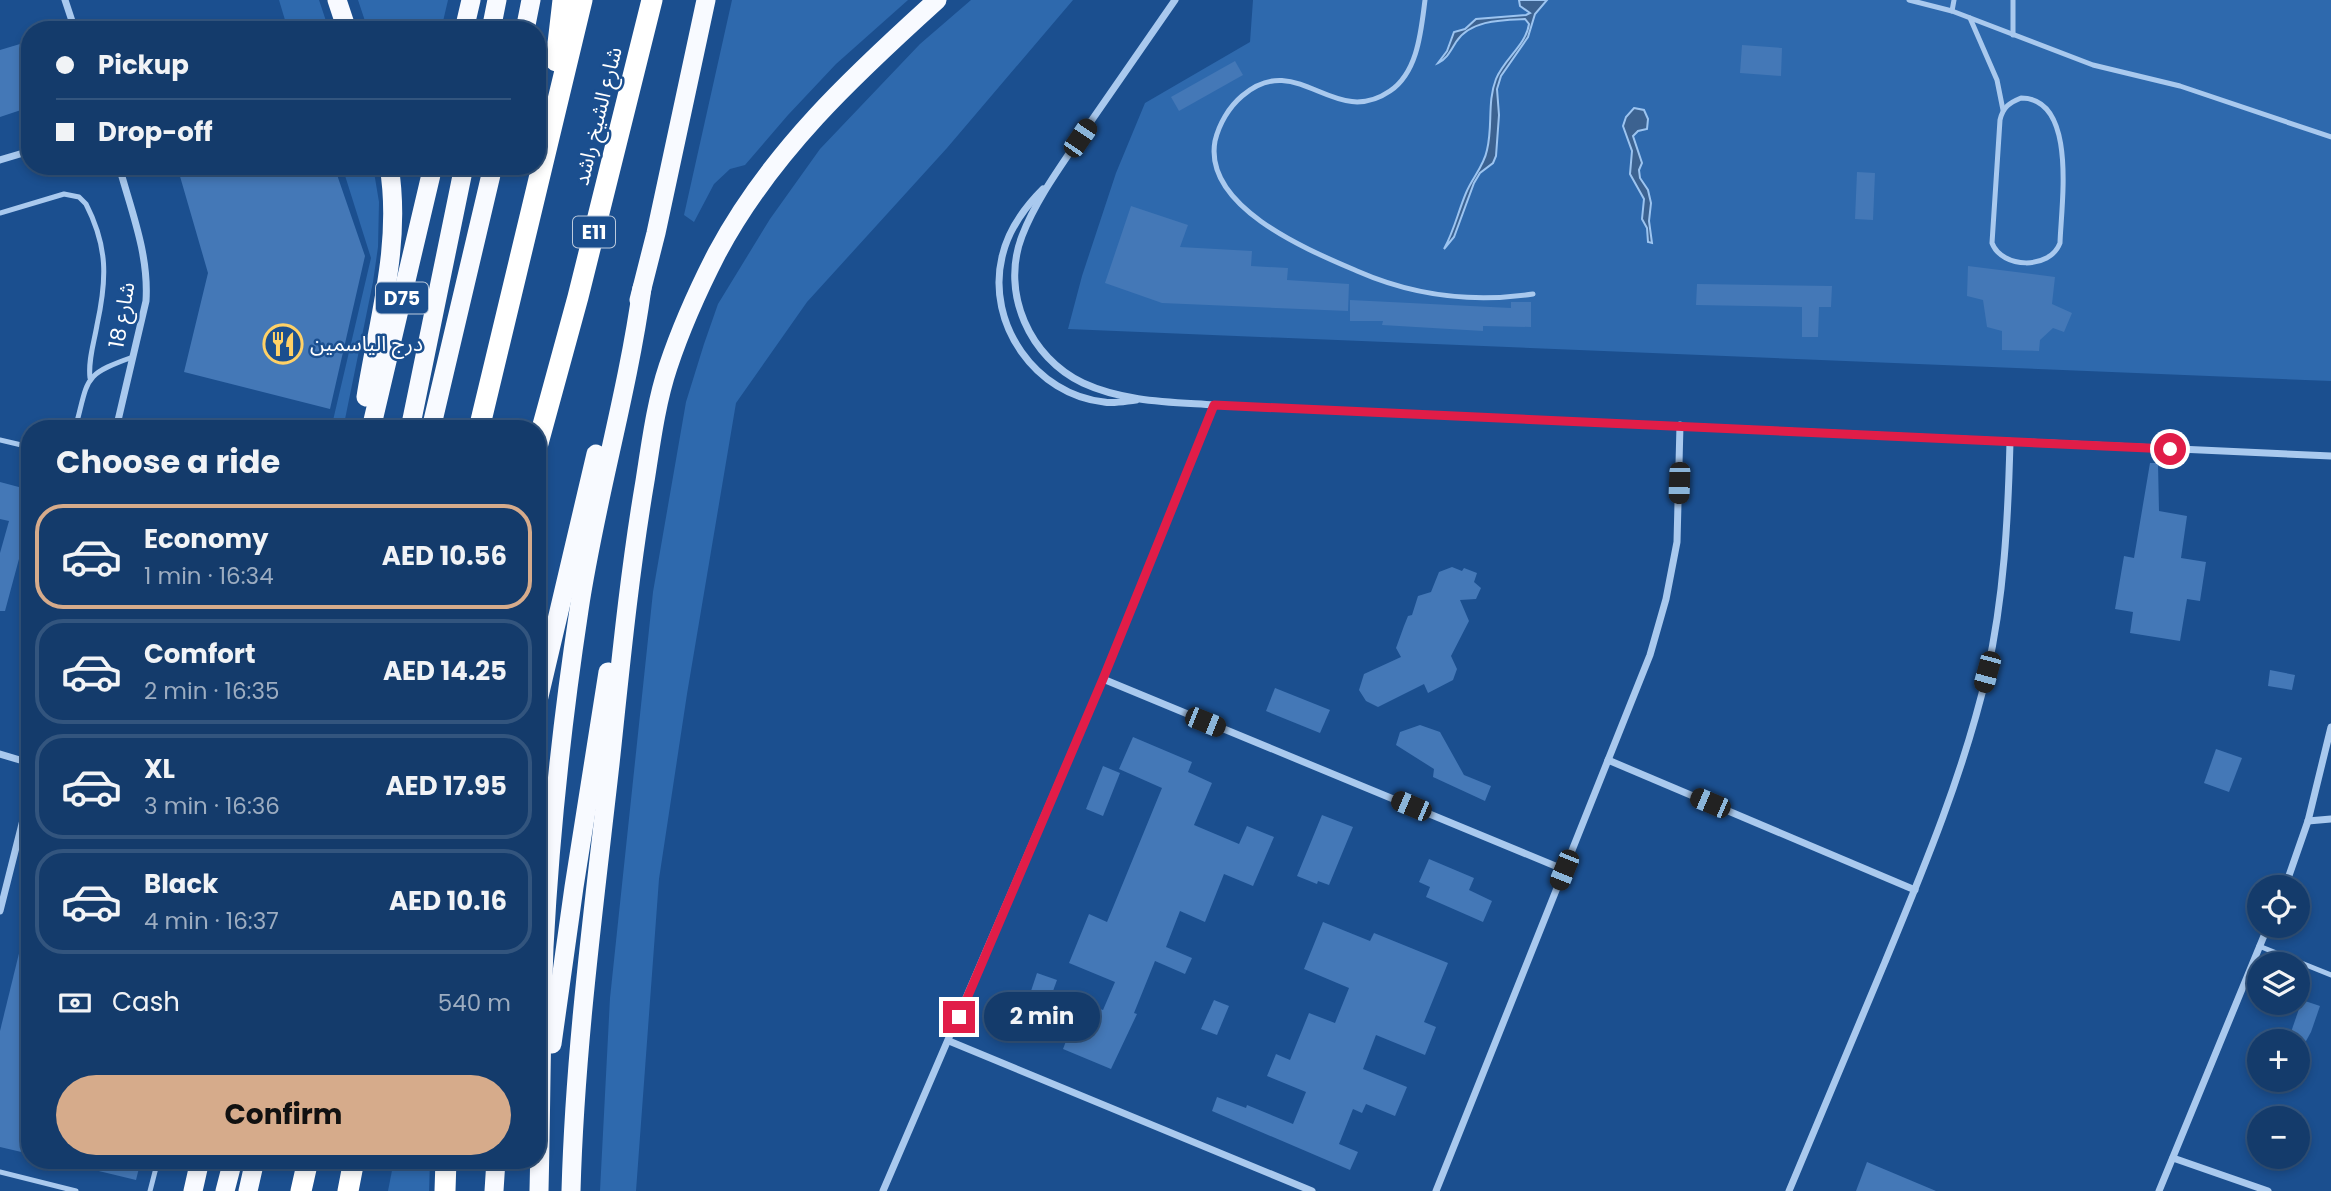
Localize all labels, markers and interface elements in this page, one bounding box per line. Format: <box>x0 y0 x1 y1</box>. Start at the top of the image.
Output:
street label: شارع الشيخ راشد <box>566 44 630 188</box>
text: Pickup <box>98 47 189 83</box>
text: Drop-off <box>98 114 213 150</box>
car <box>1060 115 1101 161</box>
road number: E11 <box>573 216 615 248</box>
street label: شارع 18 <box>101 280 143 350</box>
road number: D75 <box>376 282 428 314</box>
restaurant icon: درج الياسمين <box>262 323 304 365</box>
place label: درج الياسمين <box>310 329 423 359</box>
route start <box>2154 433 2186 465</box>
text: Choose a ride <box>56 439 280 484</box>
car <box>1668 462 1691 504</box>
text: Economy <box>144 521 268 557</box>
icon: car <box>60 525 123 588</box>
text: AED 10.56 <box>382 538 507 574</box>
text: 1 min · 16:34 <box>144 560 274 592</box>
text: Comfort <box>144 636 256 672</box>
icon: car <box>60 640 123 703</box>
car <box>1972 649 2003 695</box>
text: AED 14.25 <box>383 653 507 689</box>
text: 2 min · 16:35 <box>144 675 279 707</box>
car <box>1182 704 1229 740</box>
text: XL <box>144 751 175 787</box>
icon: car <box>60 755 123 818</box>
text: AED 17.95 <box>385 768 507 804</box>
car <box>1687 785 1734 821</box>
car <box>1388 788 1435 824</box>
text: 3 min · 16:36 <box>144 790 280 822</box>
car <box>1547 847 1582 893</box>
text: Black <box>144 866 218 902</box>
icon: car <box>60 870 123 933</box>
map controls <box>2247 875 2310 1169</box>
button: locate <box>2247 875 2310 938</box>
text: AED 10.16 <box>389 883 507 919</box>
text: 4 min · 16:37 <box>144 905 279 937</box>
button: layers <box>2247 952 2310 1015</box>
icon: cash <box>56 984 94 1022</box>
text: Cash <box>112 984 180 1020</box>
text: 540 m <box>438 987 511 1019</box>
callout: 2 min <box>984 992 1099 1042</box>
text: 2 min <box>1010 1000 1074 1032</box>
route end <box>943 1001 975 1033</box>
button: + <box>2247 1029 2310 1092</box>
button: Confirm <box>56 1075 511 1155</box>
button: − <box>2247 1106 2310 1169</box>

